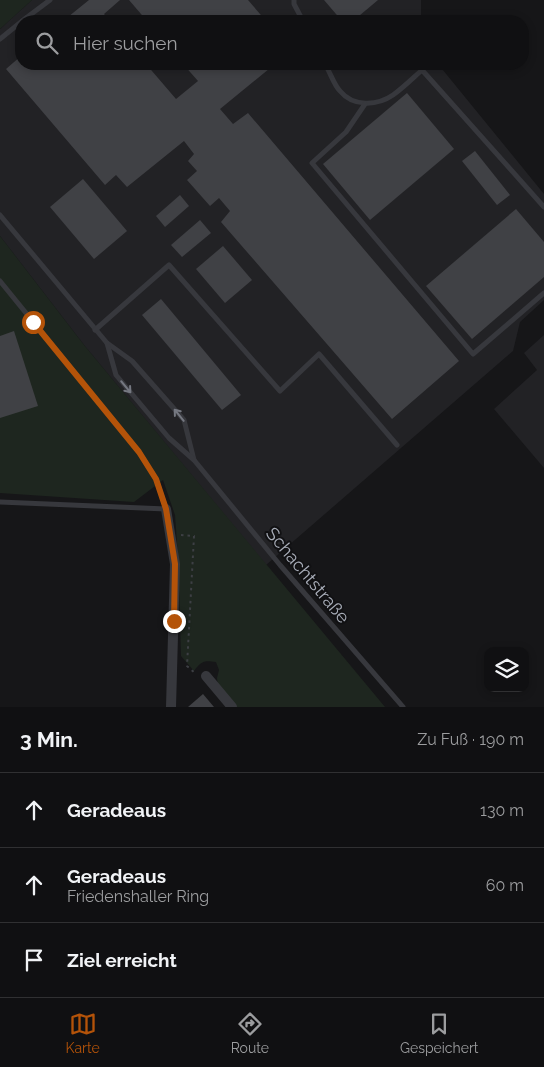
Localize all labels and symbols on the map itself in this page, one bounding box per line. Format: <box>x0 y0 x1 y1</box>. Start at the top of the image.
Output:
route start <box>22 311 45 334</box>
one-way arrow <box>121 380 132 393</box>
one-way arrow <box>173 408 184 421</box>
street label: Schachtstraße <box>262 523 354 628</box>
route end <box>163 610 186 633</box>

